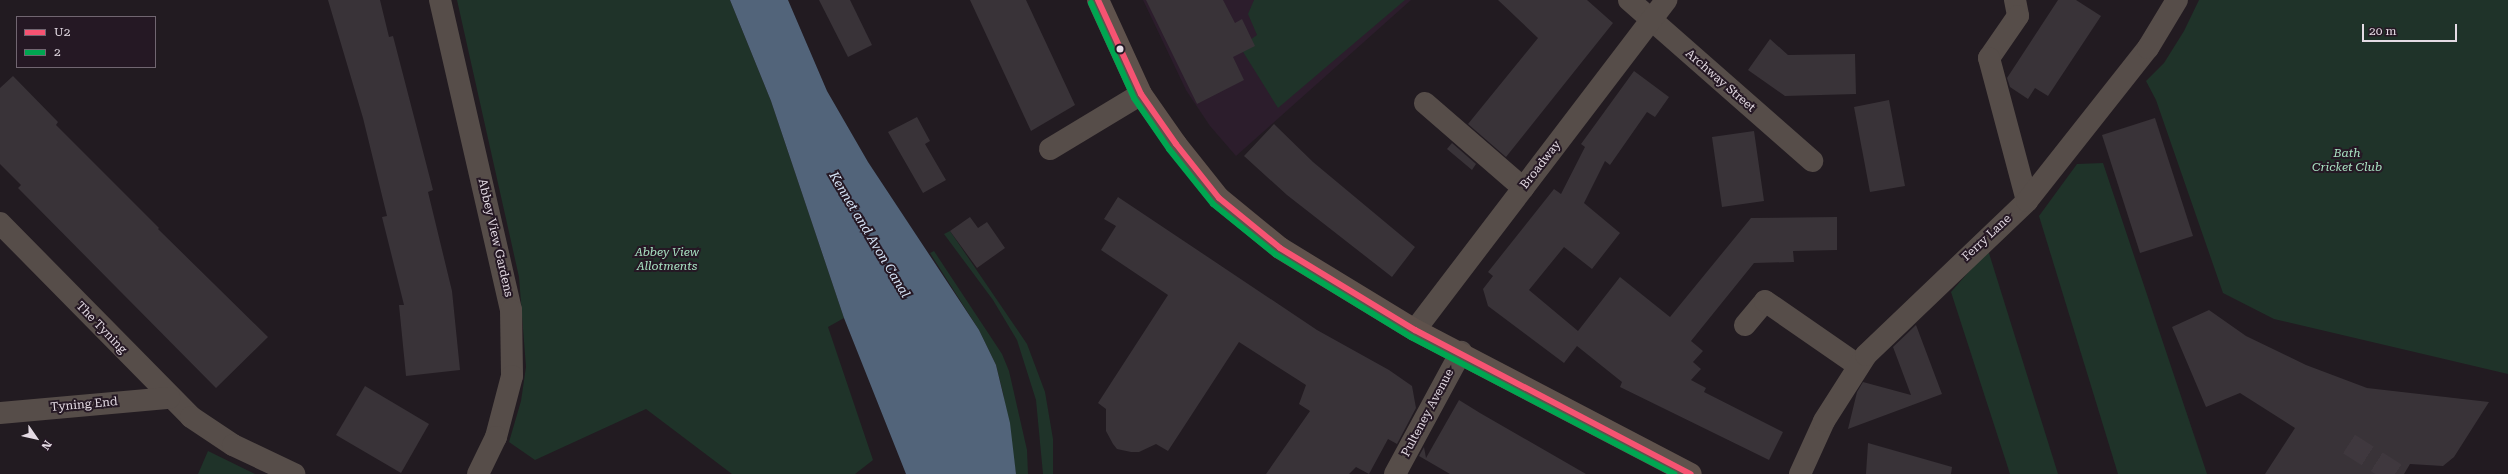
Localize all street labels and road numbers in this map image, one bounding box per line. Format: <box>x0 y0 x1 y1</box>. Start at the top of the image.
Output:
street label: Archway Street <box>1682 47 1758 115</box>
street label: Broadway <box>1518 138 1564 192</box>
street label: Abbey View Gardens <box>474 178 516 298</box>
street label: Ferry Lane <box>1959 212 2015 264</box>
street label: The Tyning <box>73 299 129 357</box>
street label: Pulteney Avenue <box>1399 367 1457 459</box>
street label: Tyning End <box>50 395 118 415</box>

